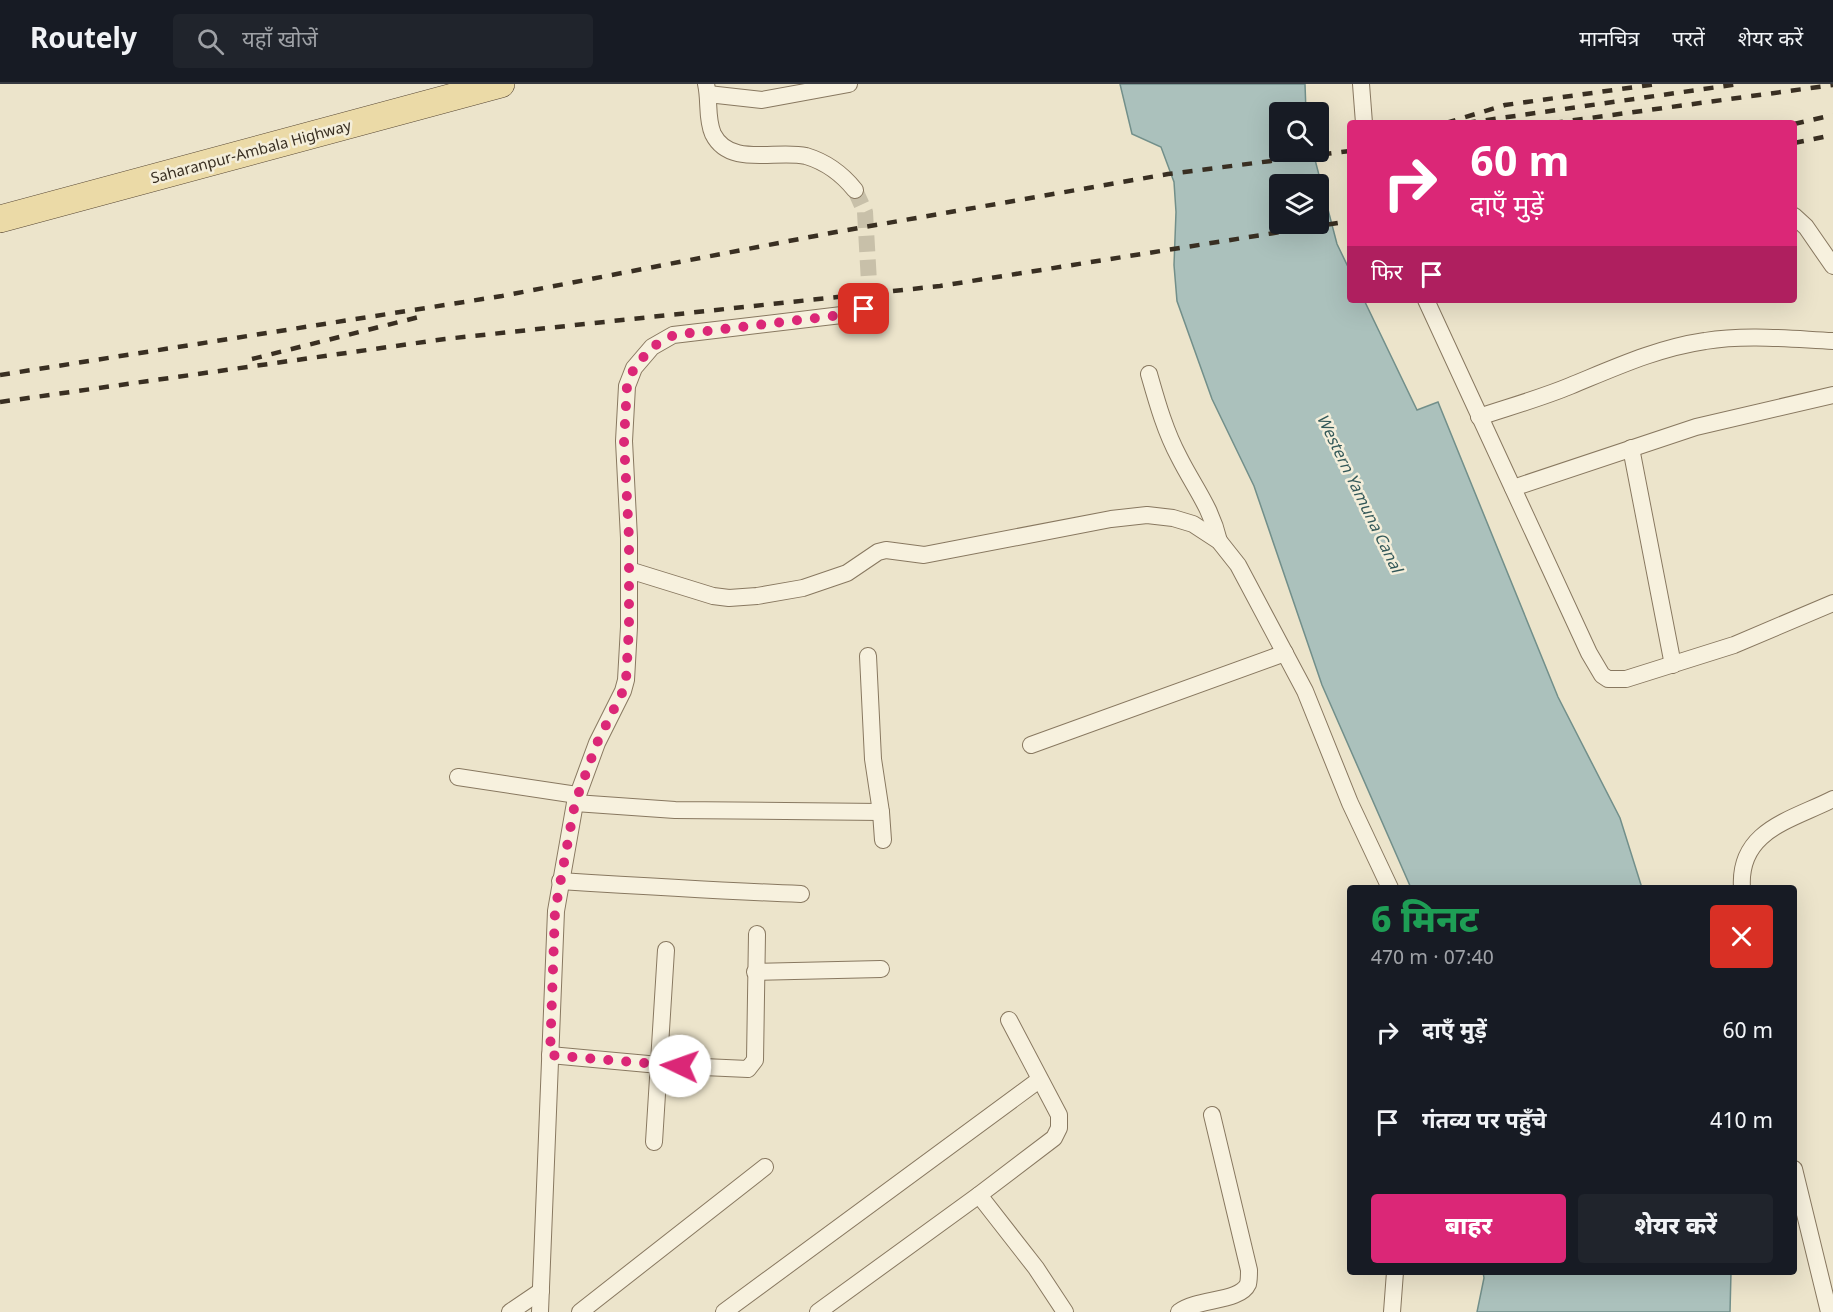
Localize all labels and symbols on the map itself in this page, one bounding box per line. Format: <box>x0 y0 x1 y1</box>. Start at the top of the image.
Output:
street label: Saharanpur-Ambala Highway <box>149 117 354 189</box>
pin <box>838 283 889 334</box>
water label: Western Yamuna Canal <box>1310 411 1406 579</box>
position arrow <box>648 1034 712 1098</box>

